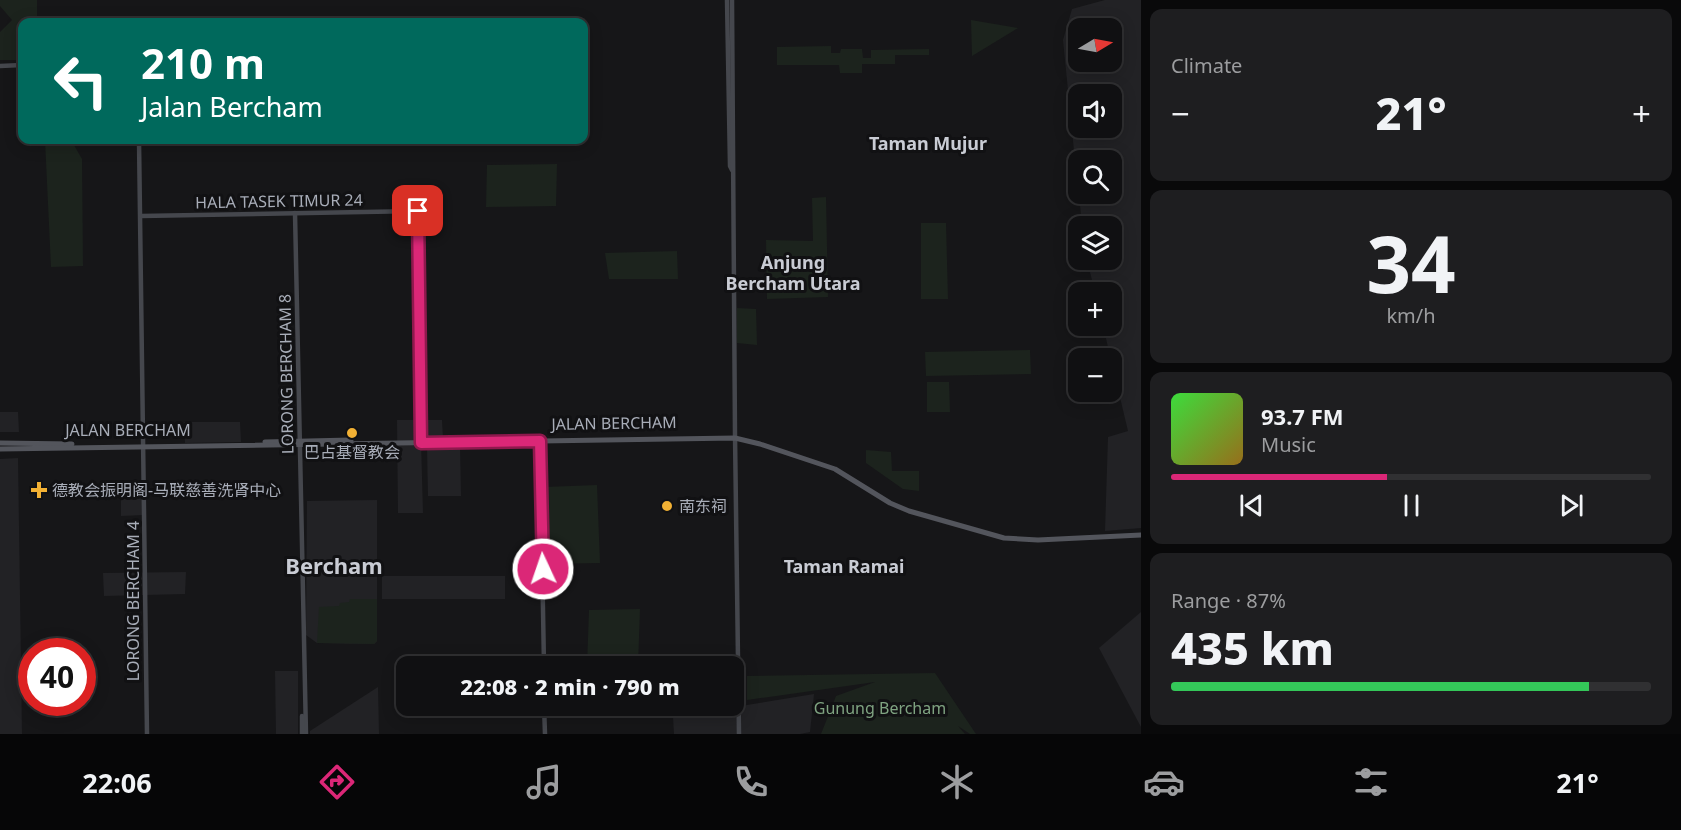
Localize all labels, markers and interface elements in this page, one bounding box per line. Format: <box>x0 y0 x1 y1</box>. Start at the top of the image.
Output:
north arrow <box>1068 18 1122 72</box>
map controls <box>1068 18 1122 402</box>
text: 210 m <box>141 34 265 91</box>
icon: left <box>42 42 120 120</box>
text: Climate <box>1171 52 1242 79</box>
text: 21° <box>1375 82 1447 143</box>
button: sound <box>1068 84 1122 138</box>
text: Jalan Bercham <box>141 88 323 125</box>
text: − <box>1171 91 1190 136</box>
text: + <box>1632 91 1651 136</box>
district label: Taman Mujur <box>869 131 987 155</box>
button: search <box>1068 150 1122 204</box>
pin <box>392 185 443 236</box>
street label: HALA TASEK TIMUR 24 <box>195 189 363 213</box>
icon: arrive <box>401 194 434 227</box>
text: 34 <box>1366 210 1456 316</box>
button: layers <box>1068 216 1122 270</box>
district label: Anjung Bercham Utara <box>725 250 861 295</box>
button: + <box>1068 282 1122 336</box>
street label: LORONG BERCHAM 8 <box>274 294 298 454</box>
text: km/h <box>1386 302 1436 329</box>
button: − <box>1068 348 1122 402</box>
text: 93.7 FM <box>1261 401 1343 431</box>
street label: JALAN BERCHAM <box>549 411 677 435</box>
street label: JALAN BERCHAM <box>63 419 191 441</box>
marker: 巴占基督教会 <box>345 426 359 440</box>
text: Music <box>1261 431 1316 458</box>
place label: 巴占基督教会 <box>304 441 400 463</box>
place label: 德教会振明阁-马联慈善洗肾中心 <box>52 479 281 501</box>
marker: 德教会振明阁-马联慈善洗肾中心 <box>30 481 48 499</box>
icon: previous <box>1235 489 1268 522</box>
icon: pause <box>1395 489 1428 522</box>
icon: next <box>1555 489 1588 522</box>
place label: 南东祠 <box>679 495 727 517</box>
marker: 南东祠 <box>660 499 674 513</box>
street label: LORONG BERCHAM 4 <box>122 521 144 681</box>
position arrow <box>511 537 575 601</box>
district label: Bercham <box>285 550 383 580</box>
district label: Taman Ramai <box>784 554 904 578</box>
text: Range · 87% <box>1171 587 1286 614</box>
text: 435 km <box>1171 617 1334 678</box>
speed limit sign: 40 <box>18 638 96 716</box>
text: 22:08 · 2 min · 790 m <box>460 671 680 701</box>
park label: Gunung Bercham <box>814 697 946 719</box>
icon: directions <box>316 761 358 803</box>
icon: music <box>523 761 565 803</box>
icon: phone <box>730 761 772 803</box>
icon: climate <box>936 761 978 803</box>
icon: car <box>1143 761 1185 803</box>
icon: filters <box>1350 761 1392 803</box>
text: 22:06 <box>82 764 152 801</box>
text: 21° <box>1556 764 1599 801</box>

